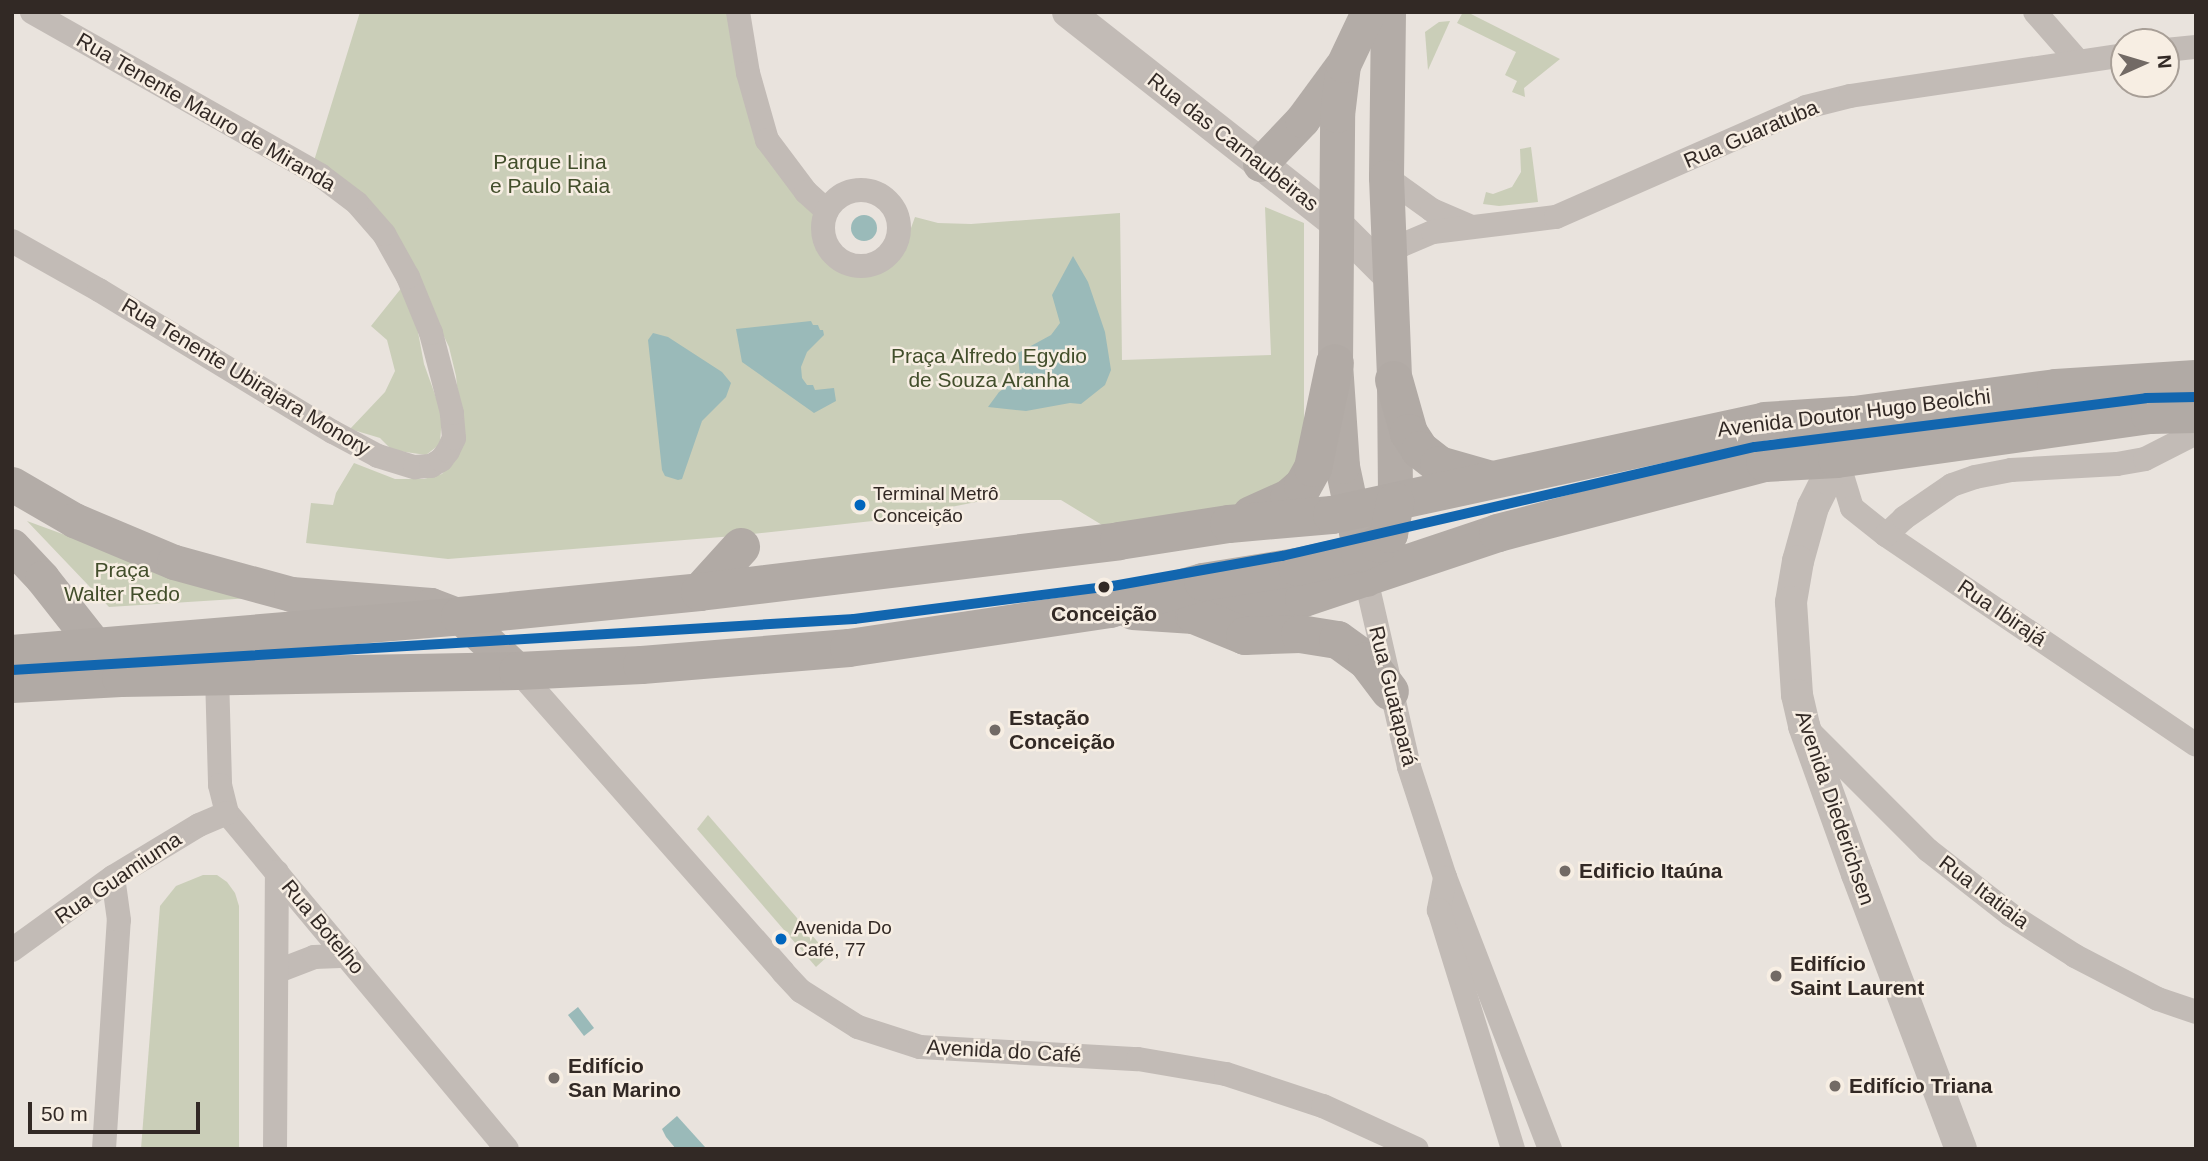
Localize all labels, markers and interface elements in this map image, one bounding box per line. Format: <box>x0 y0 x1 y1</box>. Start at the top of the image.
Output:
street label: Rua Tenente Mauro de Miranda <box>72 27 340 197</box>
north arrow <box>2110 28 2180 98</box>
text: N <box>2153 54 2175 69</box>
street label: Rua das Carnaubeiras <box>1142 67 1324 217</box>
street label: Rua Guaratuba <box>1680 94 1822 174</box>
park label: Parque Lina e Paulo Raia <box>490 149 610 199</box>
street label: Rua Tenente Ubirajara Monory <box>117 293 375 461</box>
park label: Praça Alfredo Egydio de Souza Aranha <box>890 343 1088 393</box>
street label: Avenida Doutor Hugo Beolchi <box>1716 384 1992 442</box>
place label: Terminal Metrô Conceição <box>873 483 999 527</box>
marker: Terminal Metrô Conceição <box>853 498 867 512</box>
park label: Praça Walter Redo <box>64 557 180 607</box>
street label: Rua Ibirajá <box>1953 574 2051 652</box>
marker: Conceição <box>1093 576 1115 598</box>
place label: Conceição <box>1051 601 1157 627</box>
street label: Rua Guatapará <box>1363 623 1423 769</box>
place label: Estação Conceição <box>1009 705 1115 755</box>
street label: Avenida Diederichsen <box>1790 707 1880 909</box>
marker: Estação Conceição <box>987 722 1003 738</box>
street label: Rua Guamiuma <box>50 826 186 930</box>
street label: Rua Itatiaia <box>1934 850 2034 934</box>
place label: Edificio Itaúna <box>1579 858 1723 884</box>
marker: Edificio Itaúna <box>1557 863 1573 879</box>
street label: Rua Botelho <box>276 875 370 979</box>
place label: Avenida Do Café, 77 <box>794 917 892 961</box>
marker: Avenida Do Café, 77 <box>774 932 788 946</box>
place label: Edifício Saint Laurent <box>1790 951 1924 1001</box>
marker: Edifício Saint Laurent <box>1768 968 1784 984</box>
street label: Avenida do Café <box>926 1034 1082 1068</box>
place label: Edifício San Marino <box>568 1053 681 1103</box>
marker: Edifício San Marino <box>546 1070 562 1086</box>
place label: Edifício Triana <box>1849 1073 1993 1099</box>
marker: Edifício Triana <box>1827 1078 1843 1094</box>
scale bar <box>32 1088 203 1132</box>
text: 50 m <box>41 1102 88 1125</box>

